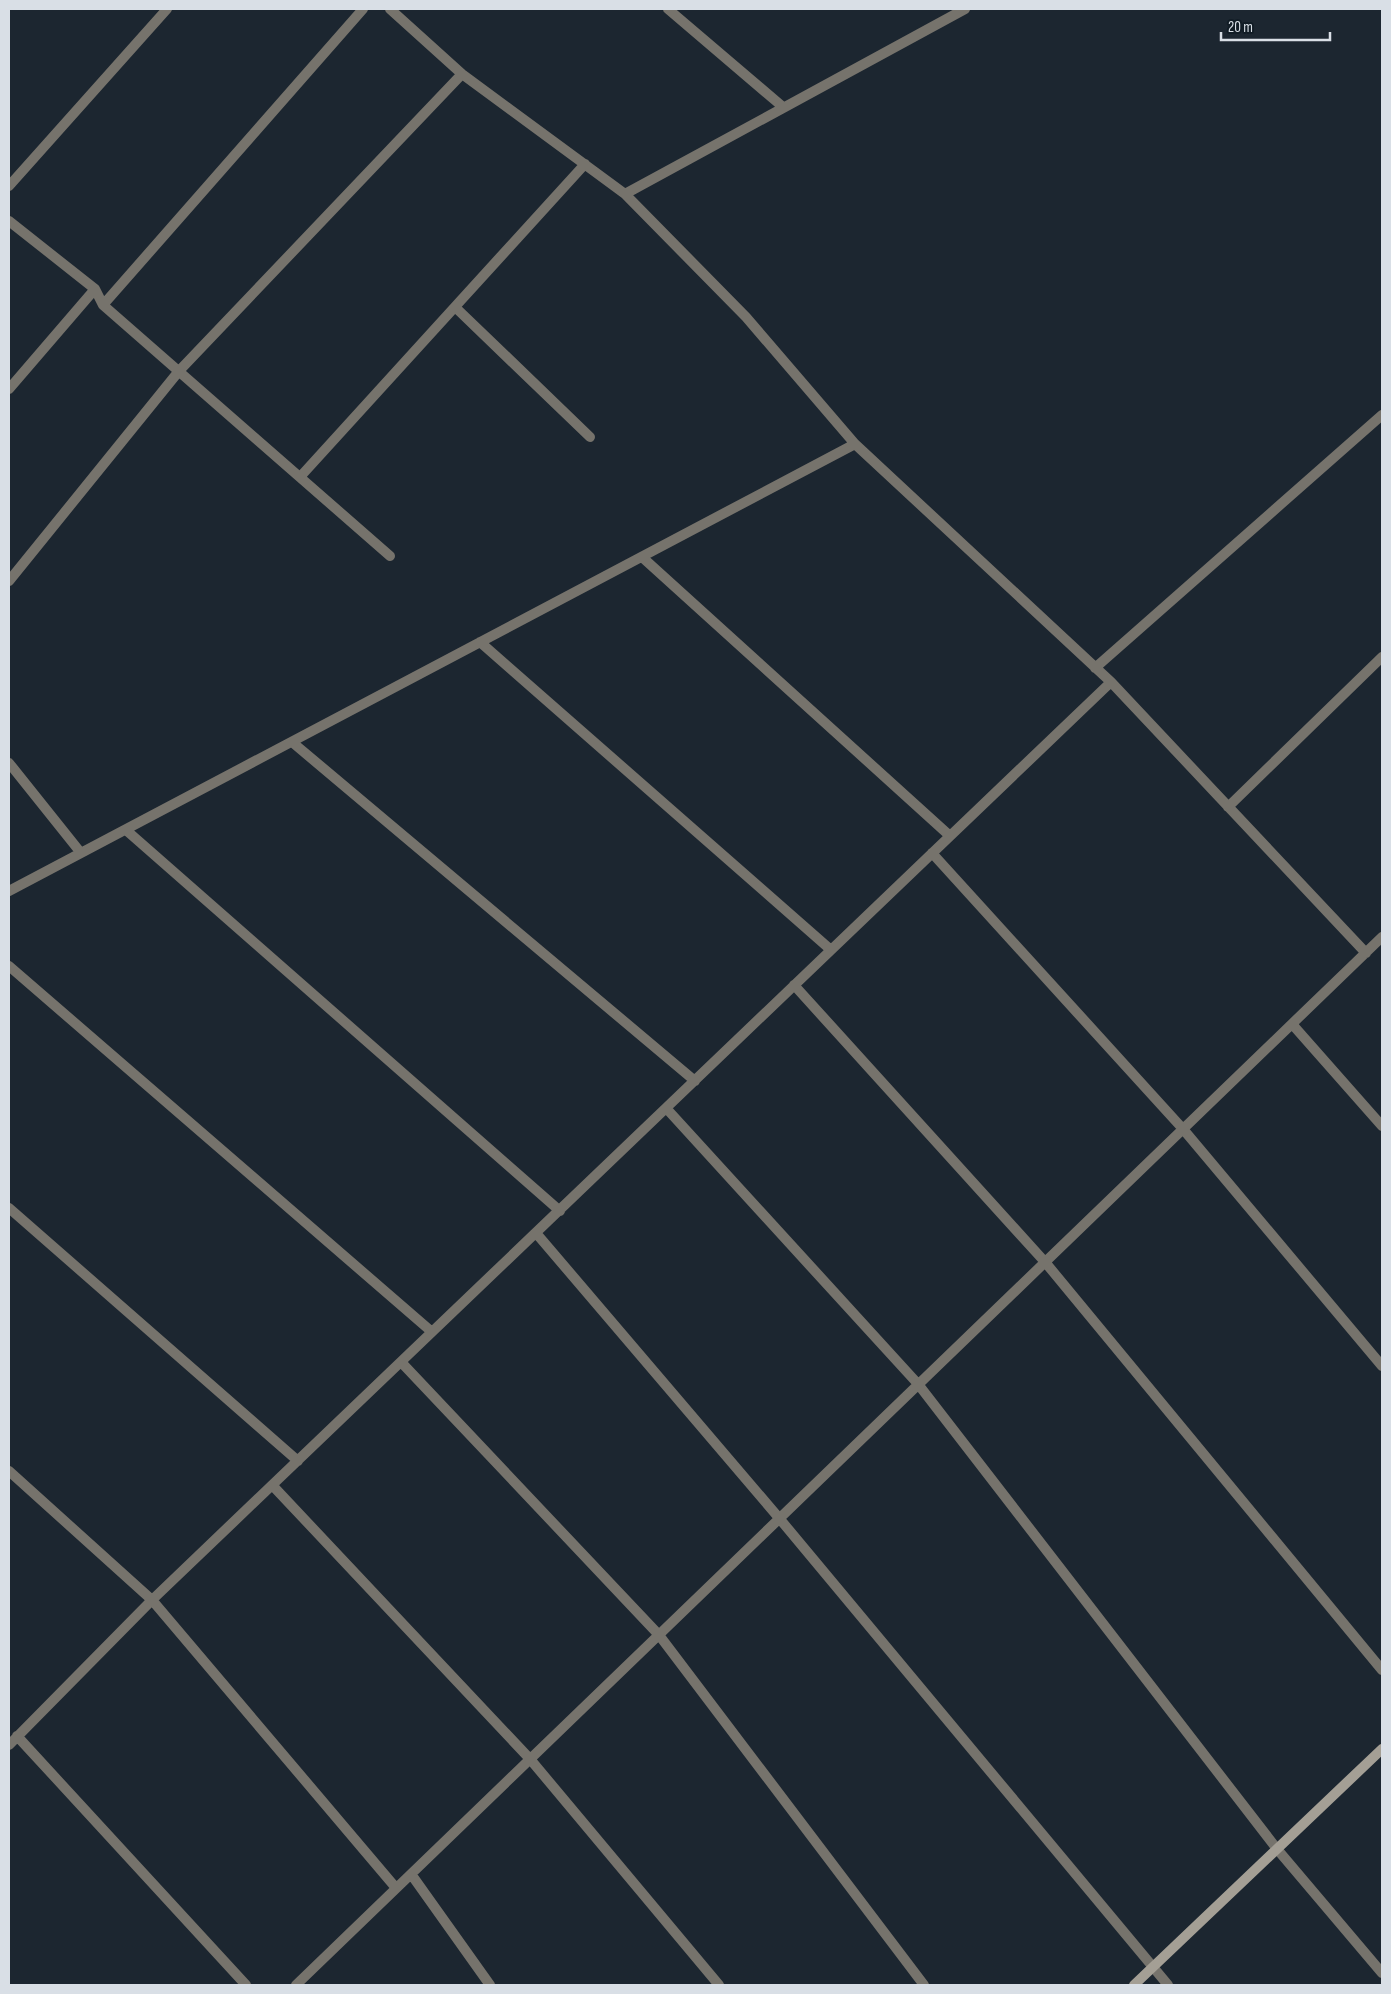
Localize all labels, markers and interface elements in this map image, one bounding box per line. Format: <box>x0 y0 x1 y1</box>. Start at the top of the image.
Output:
scale bar <box>1221 10 1330 42</box>
text: 20 m <box>1228 18 1253 37</box>

